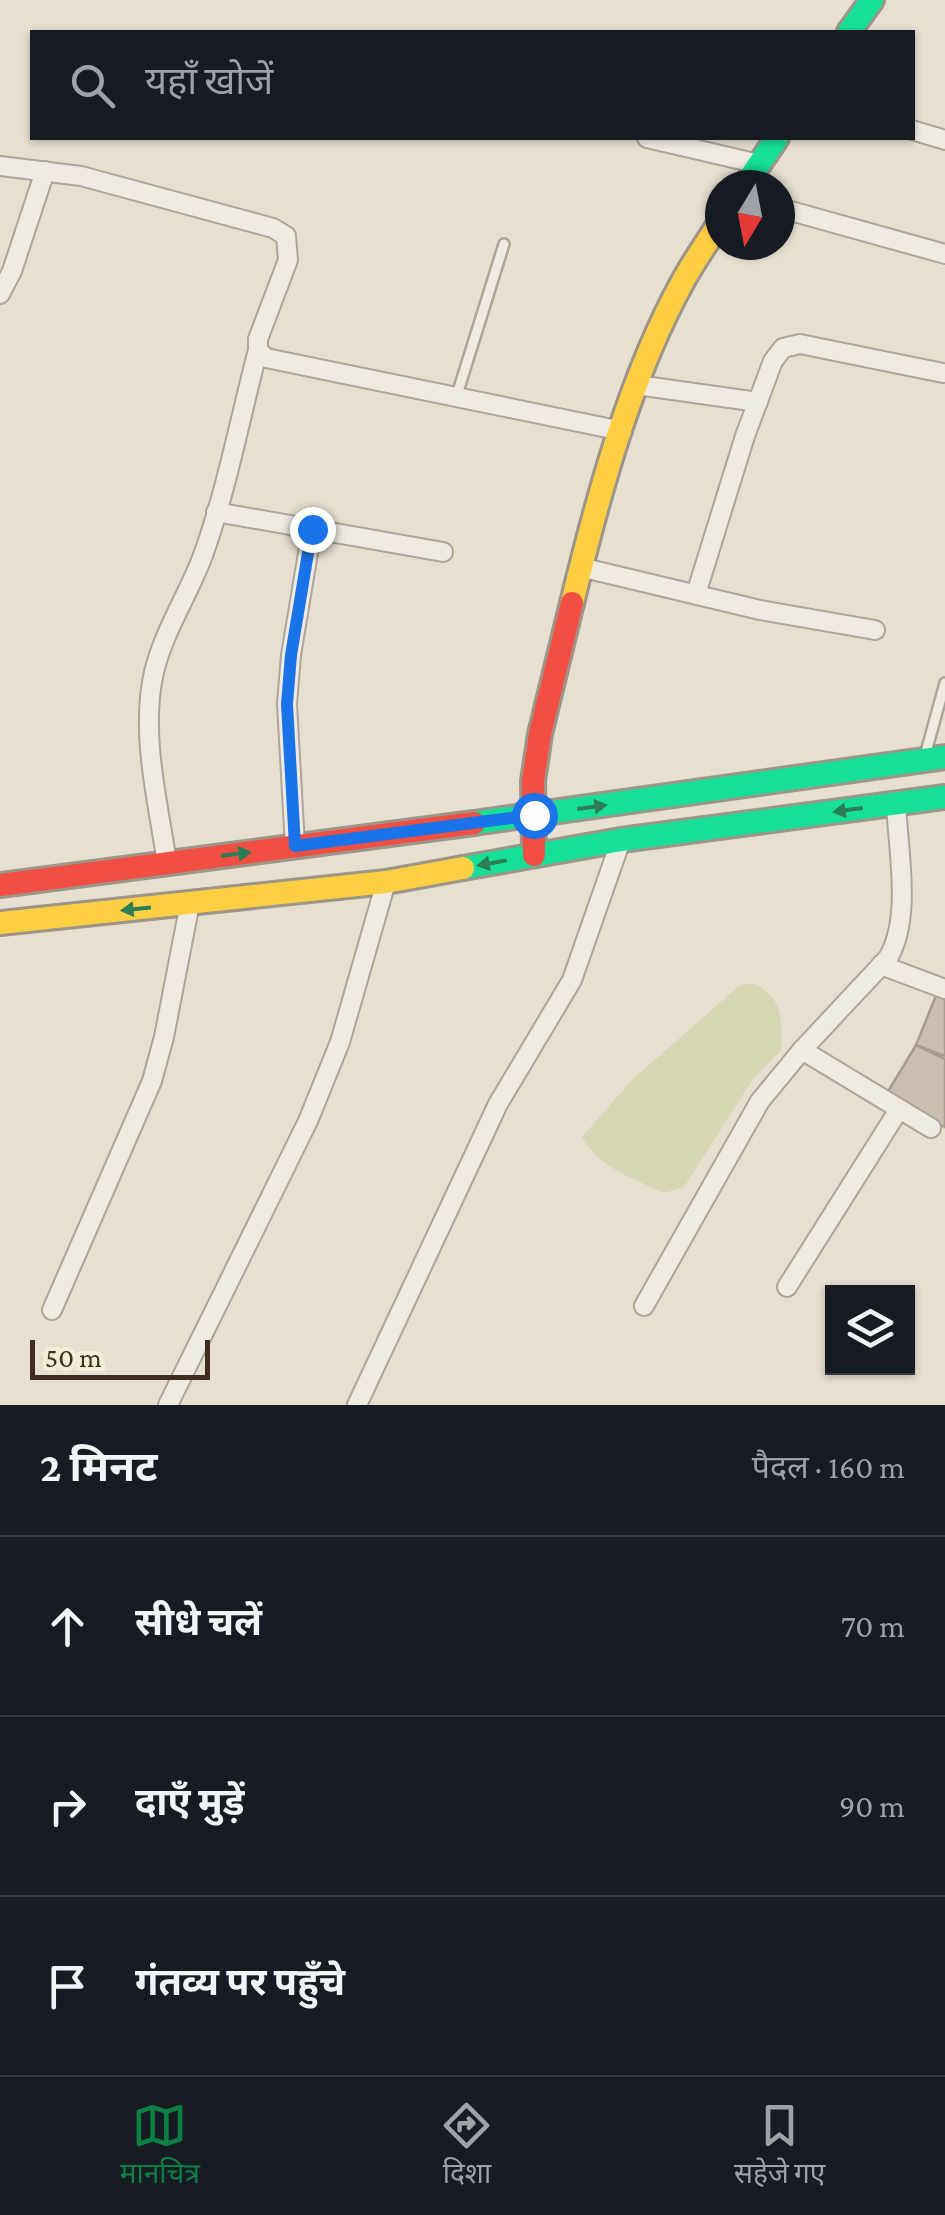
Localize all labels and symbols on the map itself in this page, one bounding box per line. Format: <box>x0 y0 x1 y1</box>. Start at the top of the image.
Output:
north arrow <box>705 170 795 260</box>
route end <box>290 507 336 553</box>
route start <box>512 793 558 839</box>
one-way arrow <box>577 798 609 814</box>
one-way arrow <box>832 802 864 818</box>
one-way arrow <box>220 846 252 862</box>
one-way arrow <box>476 856 508 871</box>
one-way arrow <box>119 901 151 917</box>
scale bar <box>30 1335 210 1380</box>

